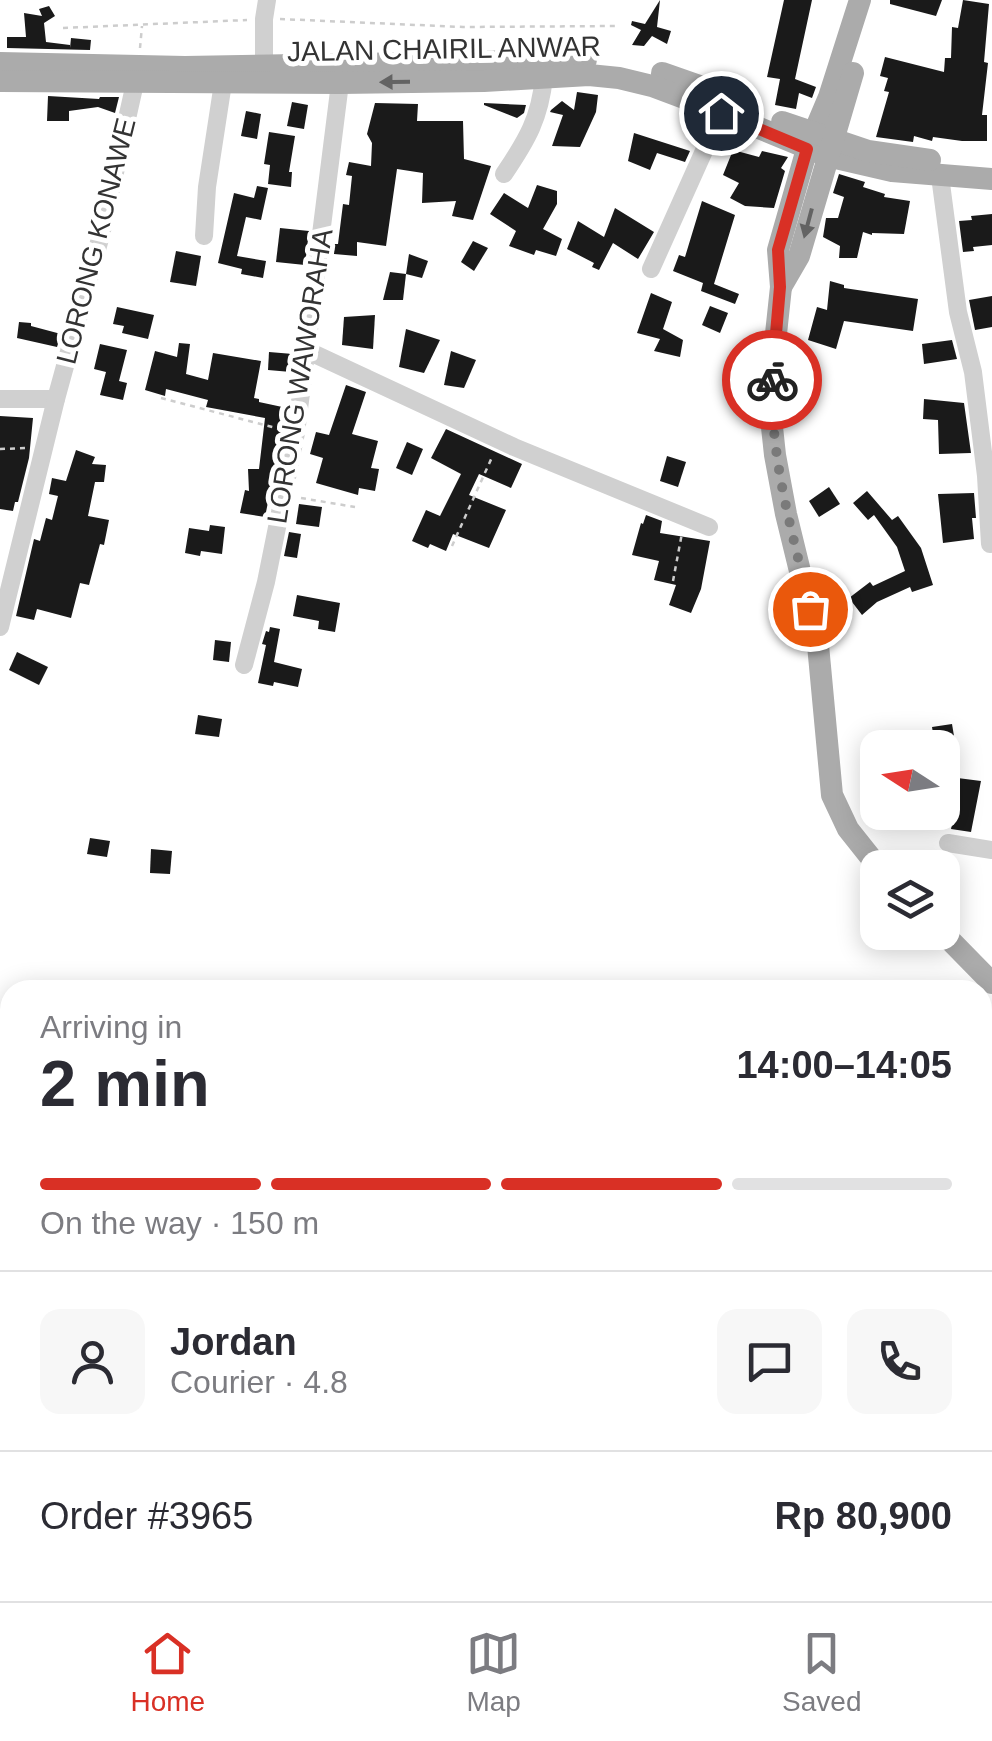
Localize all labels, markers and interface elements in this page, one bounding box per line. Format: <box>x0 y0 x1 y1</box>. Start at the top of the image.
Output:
street label: JALAN CHAIRIL ANWAR <box>287 31 601 67</box>
pin <box>679 71 764 156</box>
one-way arrow <box>378 75 410 91</box>
icon: home <box>694 86 749 141</box>
street label: LORONG KONAWE <box>50 115 142 367</box>
one-way arrow <box>800 209 815 239</box>
street label: LORONG WAWORAHA <box>261 226 339 526</box>
courier <box>722 330 822 430</box>
icon: bike <box>745 353 800 408</box>
pin <box>768 567 853 652</box>
icon: bag <box>783 582 838 637</box>
north arrow <box>860 730 960 830</box>
map controls <box>860 730 960 950</box>
button: layers <box>860 850 960 950</box>
text: Arriving in <box>40 1009 182 1045</box>
text: 14:00–14:05 <box>736 1044 952 1086</box>
text: 2 min <box>40 1047 210 1120</box>
text: On the way · 150 m <box>40 1205 319 1241</box>
button: person <box>40 1309 145 1414</box>
button: chat <box>717 1309 822 1414</box>
button: phone <box>847 1309 952 1414</box>
text: Jordan <box>170 1321 297 1363</box>
text: Courier · 4.8 <box>170 1364 348 1400</box>
text: Order #3965 <box>40 1495 253 1537</box>
text: Rp 80,900 <box>775 1495 952 1537</box>
tab: Home <box>130 1626 205 1718</box>
tab: Map <box>466 1626 521 1718</box>
tab: Saved <box>782 1626 861 1718</box>

